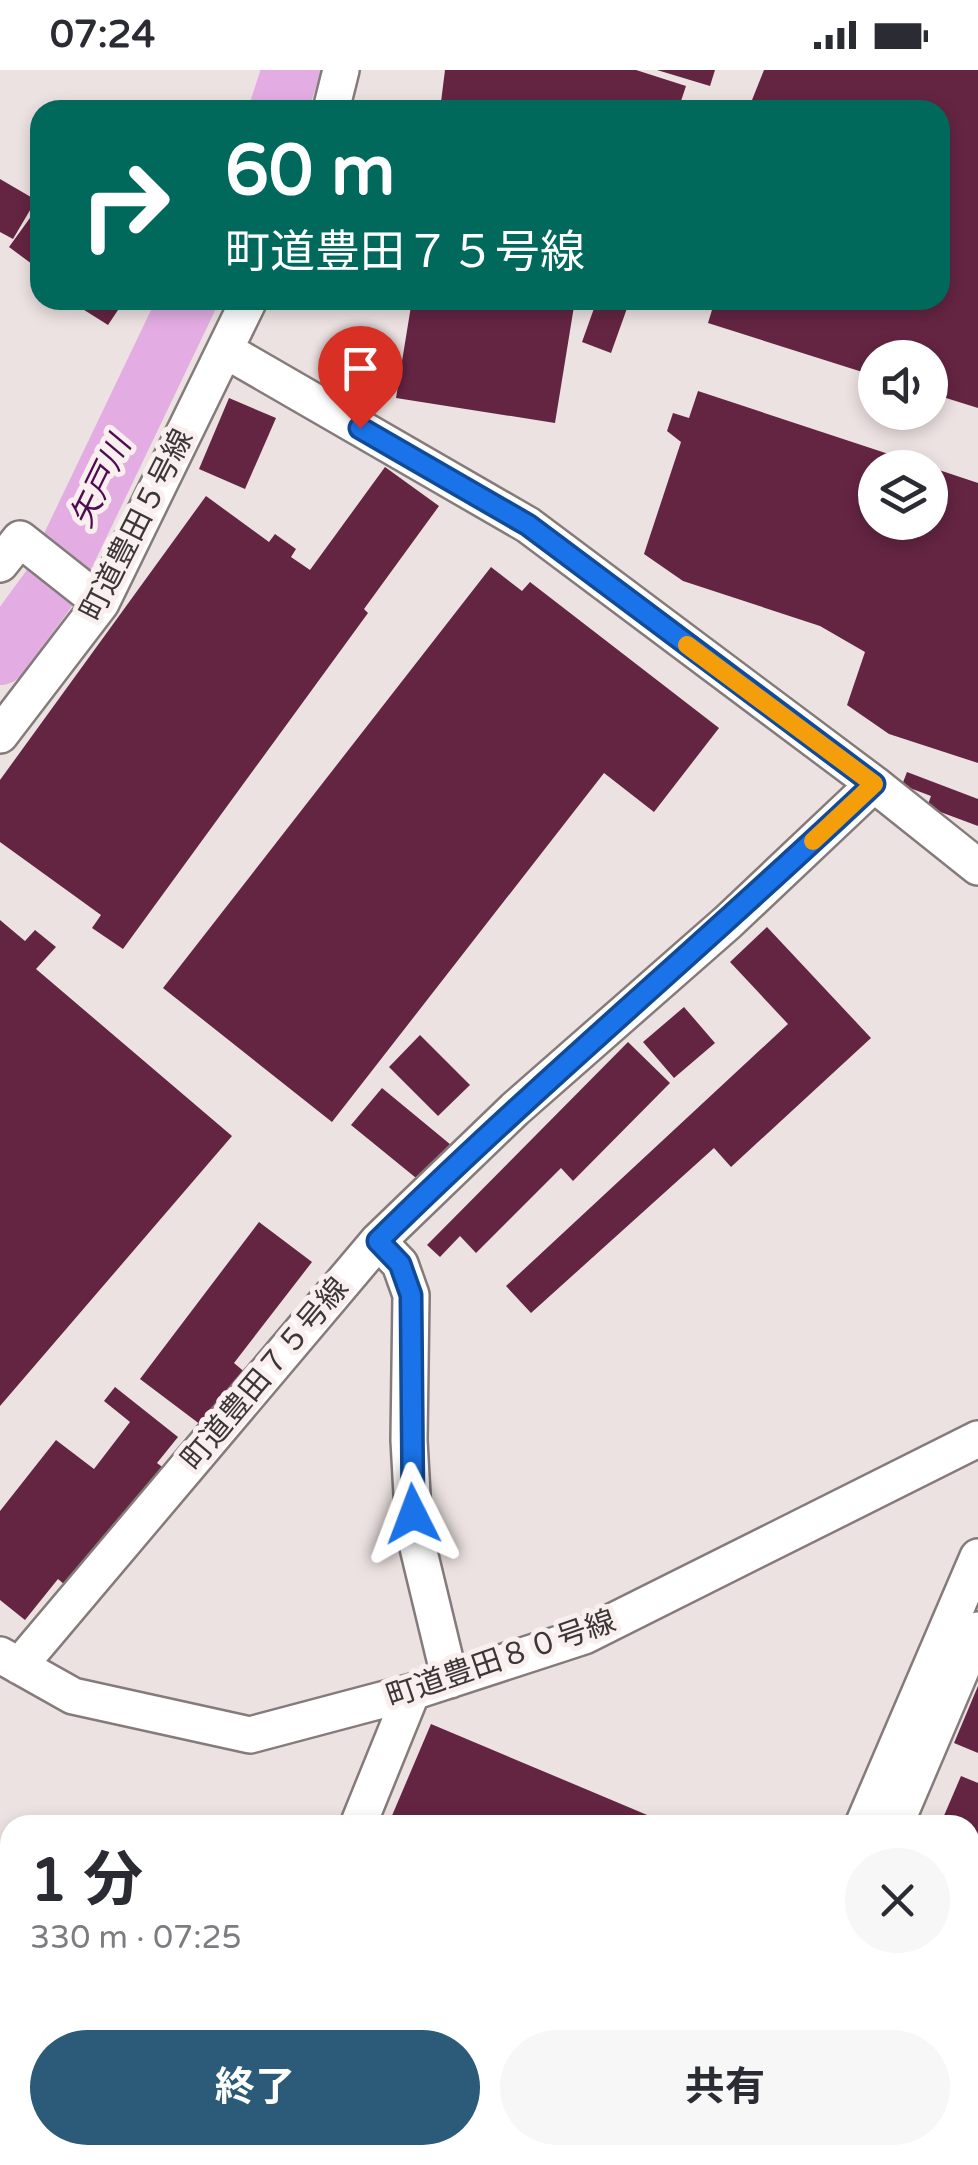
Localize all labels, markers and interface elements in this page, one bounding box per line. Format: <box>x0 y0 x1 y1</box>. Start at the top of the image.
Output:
text: 07:24 <box>50 12 155 58</box>
text: 60 m <box>225 130 395 214</box>
icon: right <box>60 140 190 270</box>
text: 町道豊田７５号線 <box>225 226 585 280</box>
pin <box>318 326 403 429</box>
map controls <box>858 340 948 540</box>
button: sound <box>858 340 948 430</box>
icon: arrive <box>333 341 388 396</box>
street label: 町道豊田５号線 <box>73 423 201 627</box>
water label: 矢戸川 <box>63 428 140 533</box>
button: layers <box>858 450 948 540</box>
street label: 町道豊田７５号線 <box>174 1270 356 1478</box>
position arrow <box>361 1462 465 1566</box>
street label: 町道豊田８０号線 <box>382 1602 620 1716</box>
text: 1 分 <box>30 1845 143 1917</box>
button: close <box>845 1848 950 1953</box>
text: 330 m · 07:25 <box>30 1919 242 1957</box>
button: 終了 <box>30 2030 480 2145</box>
button: 共有 <box>500 2030 950 2145</box>

